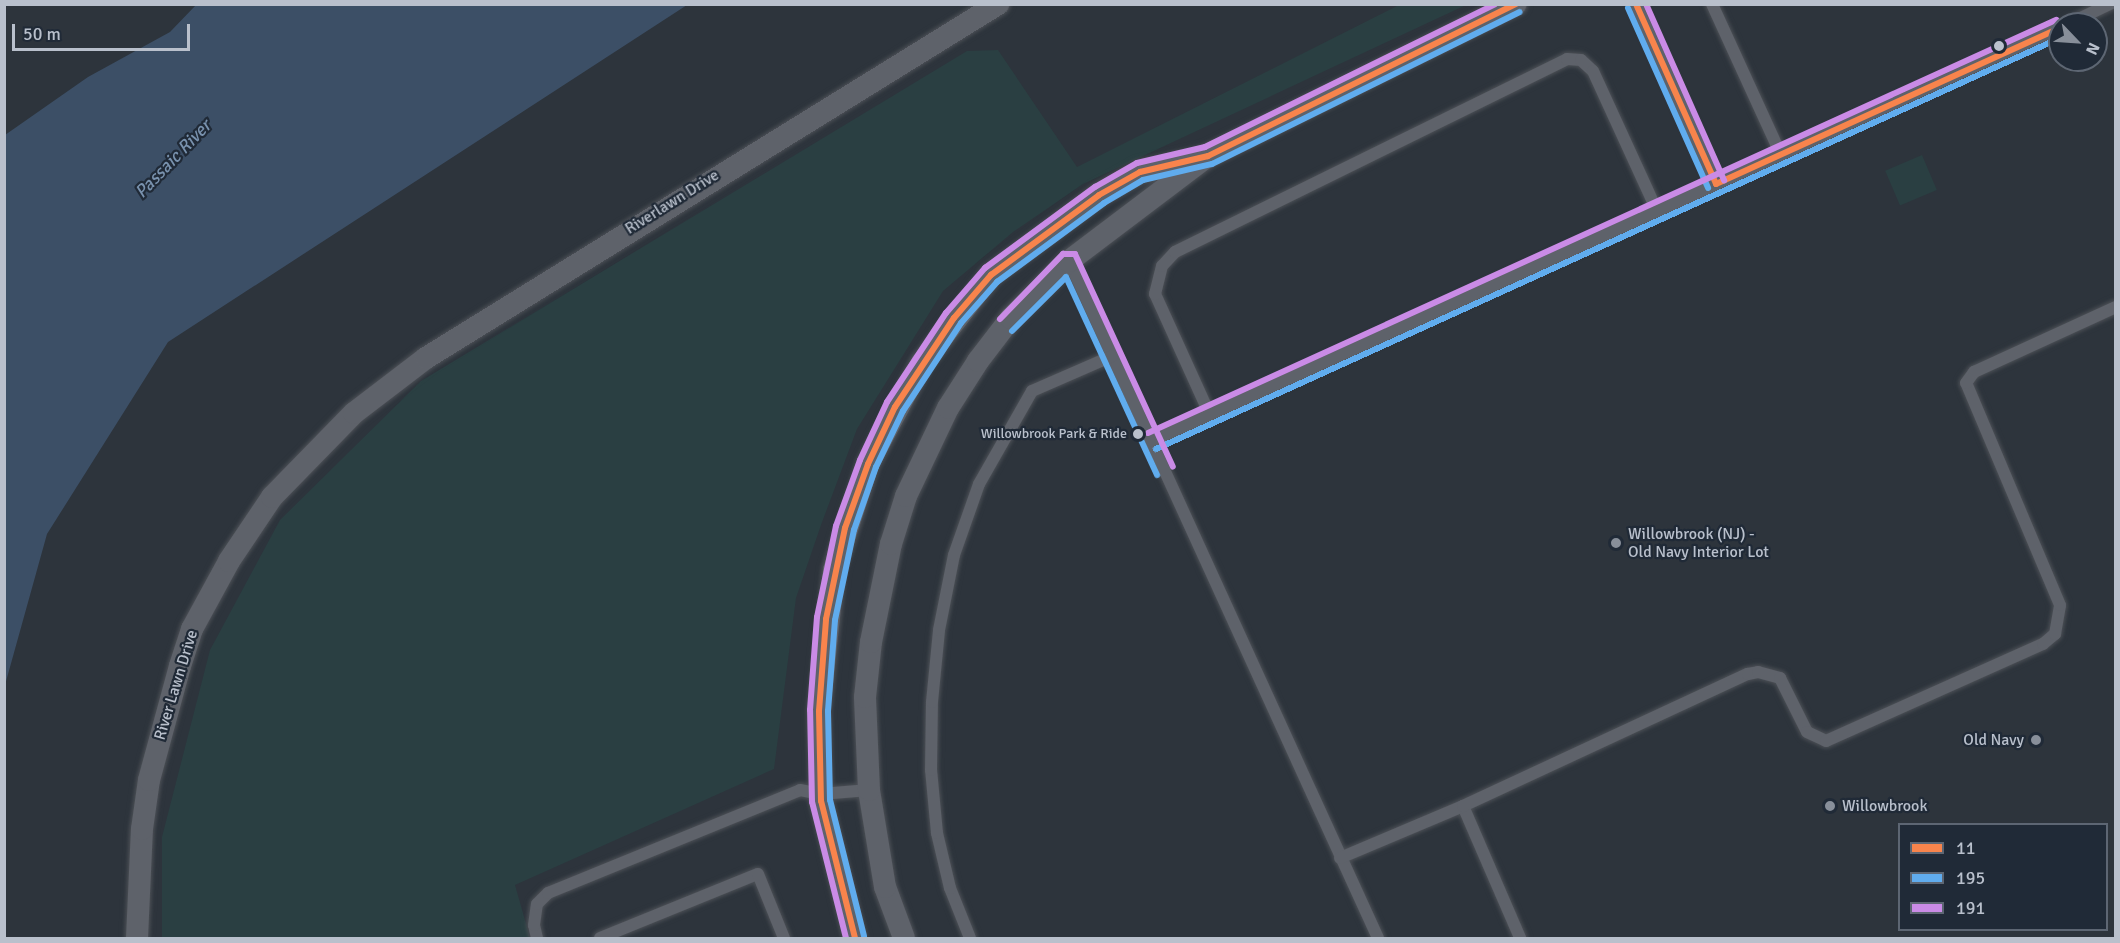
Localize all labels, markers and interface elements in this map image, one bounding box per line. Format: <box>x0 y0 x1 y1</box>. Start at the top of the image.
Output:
scale bar <box>15 12 194 50</box>
north arrow <box>2048 12 2108 72</box>
text: 50 m <box>23 23 61 45</box>
text: N <box>2081 39 2104 58</box>
unlabelled marker <box>1993 40 2005 52</box>
water label: Passaic River <box>130 115 216 203</box>
street label: Riverlawn Drive <box>622 166 722 238</box>
place label: Willowbrook Park & Ride <box>981 426 1127 442</box>
marker: Willowbrook Park & Ride <box>1132 428 1144 440</box>
place label: Willowbrook (NJ) - Old Navy Interior Lot <box>1628 524 1769 562</box>
marker: Willowbrook (NJ) - Old Navy Interior Lot <box>1609 536 1623 550</box>
street label: River Lawn Drive <box>150 628 202 742</box>
place label: Old Navy <box>1963 730 2024 750</box>
marker: Old Navy <box>2029 733 2043 747</box>
place label: Willowbrook <box>1842 796 1927 816</box>
marker: Willowbrook <box>1823 799 1837 813</box>
legend <box>1898 823 2108 931</box>
text: 11 <box>1956 837 1975 859</box>
text: 195 <box>1956 867 1985 889</box>
text: 191 <box>1956 897 1985 919</box>

